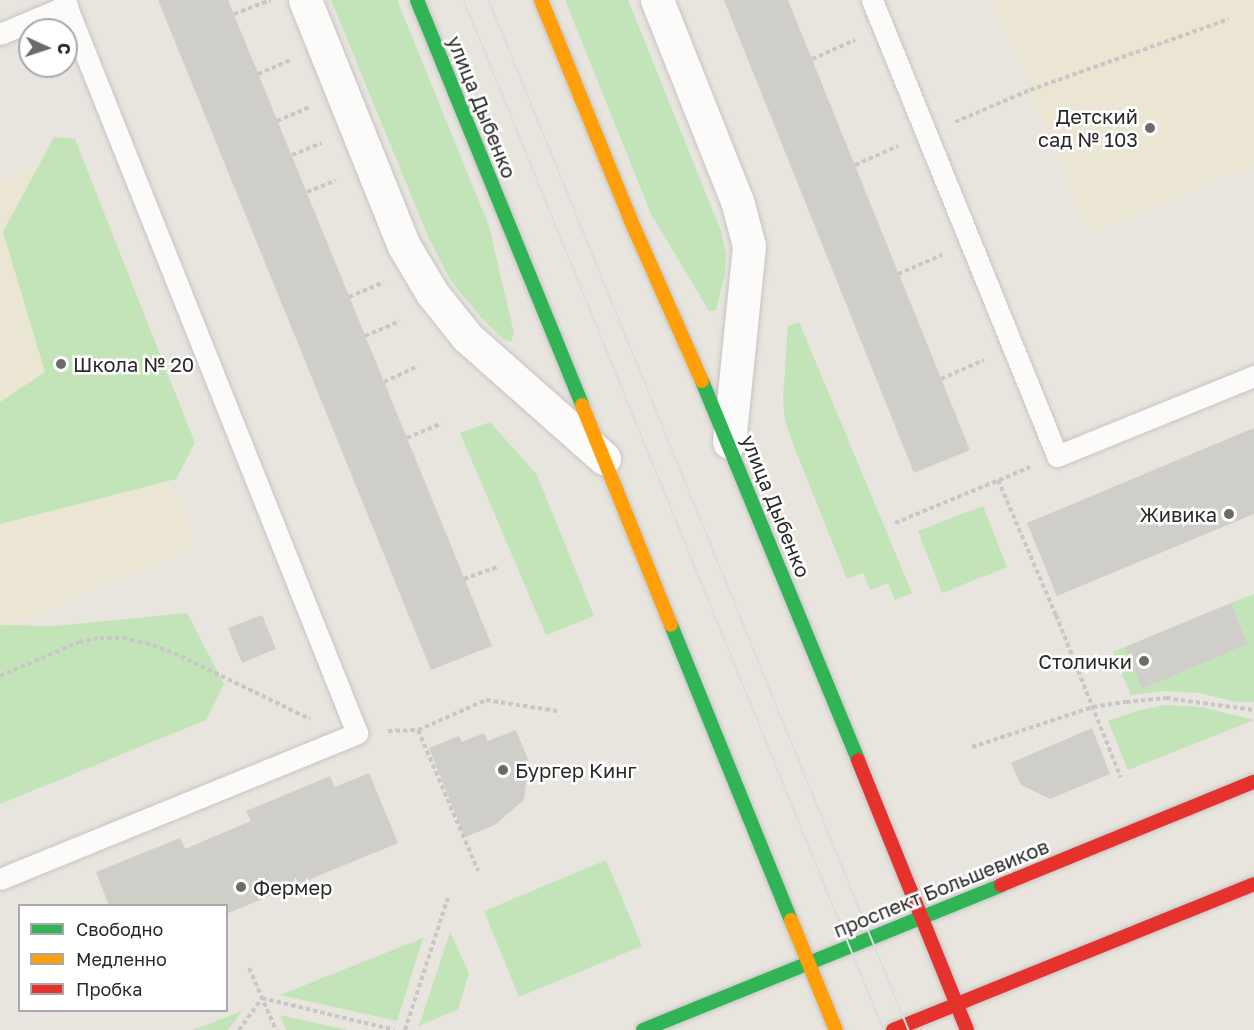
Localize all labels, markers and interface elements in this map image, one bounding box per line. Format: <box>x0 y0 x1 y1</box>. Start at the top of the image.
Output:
north arrow <box>18 18 78 78</box>
street label: улица Дыбенко <box>442 32 522 182</box>
text: С <box>54 43 74 55</box>
place label: Детский сад № 103 <box>1038 104 1138 151</box>
marker: Детский сад № 103 <box>1143 121 1157 135</box>
place label: Школа № 20 <box>73 352 194 376</box>
marker: Школа № 20 <box>54 357 68 371</box>
street label: улица Дыбенко <box>736 431 816 581</box>
place label: Живика <box>1140 502 1217 526</box>
marker: Живика <box>1222 507 1236 521</box>
place label: Столички <box>1038 649 1132 673</box>
marker: Столички <box>1137 654 1151 668</box>
place label: Бургер Кинг <box>515 758 637 782</box>
marker: Бургер Кинг <box>496 763 510 777</box>
street label: проспект Большевиков <box>830 834 1052 942</box>
place label: Фермер <box>253 875 332 899</box>
marker: Фермер <box>234 880 248 894</box>
legend <box>18 904 228 1012</box>
text: Свободно <box>76 918 163 940</box>
text: Медленно <box>76 948 167 970</box>
text: Пробка <box>76 978 142 1000</box>

